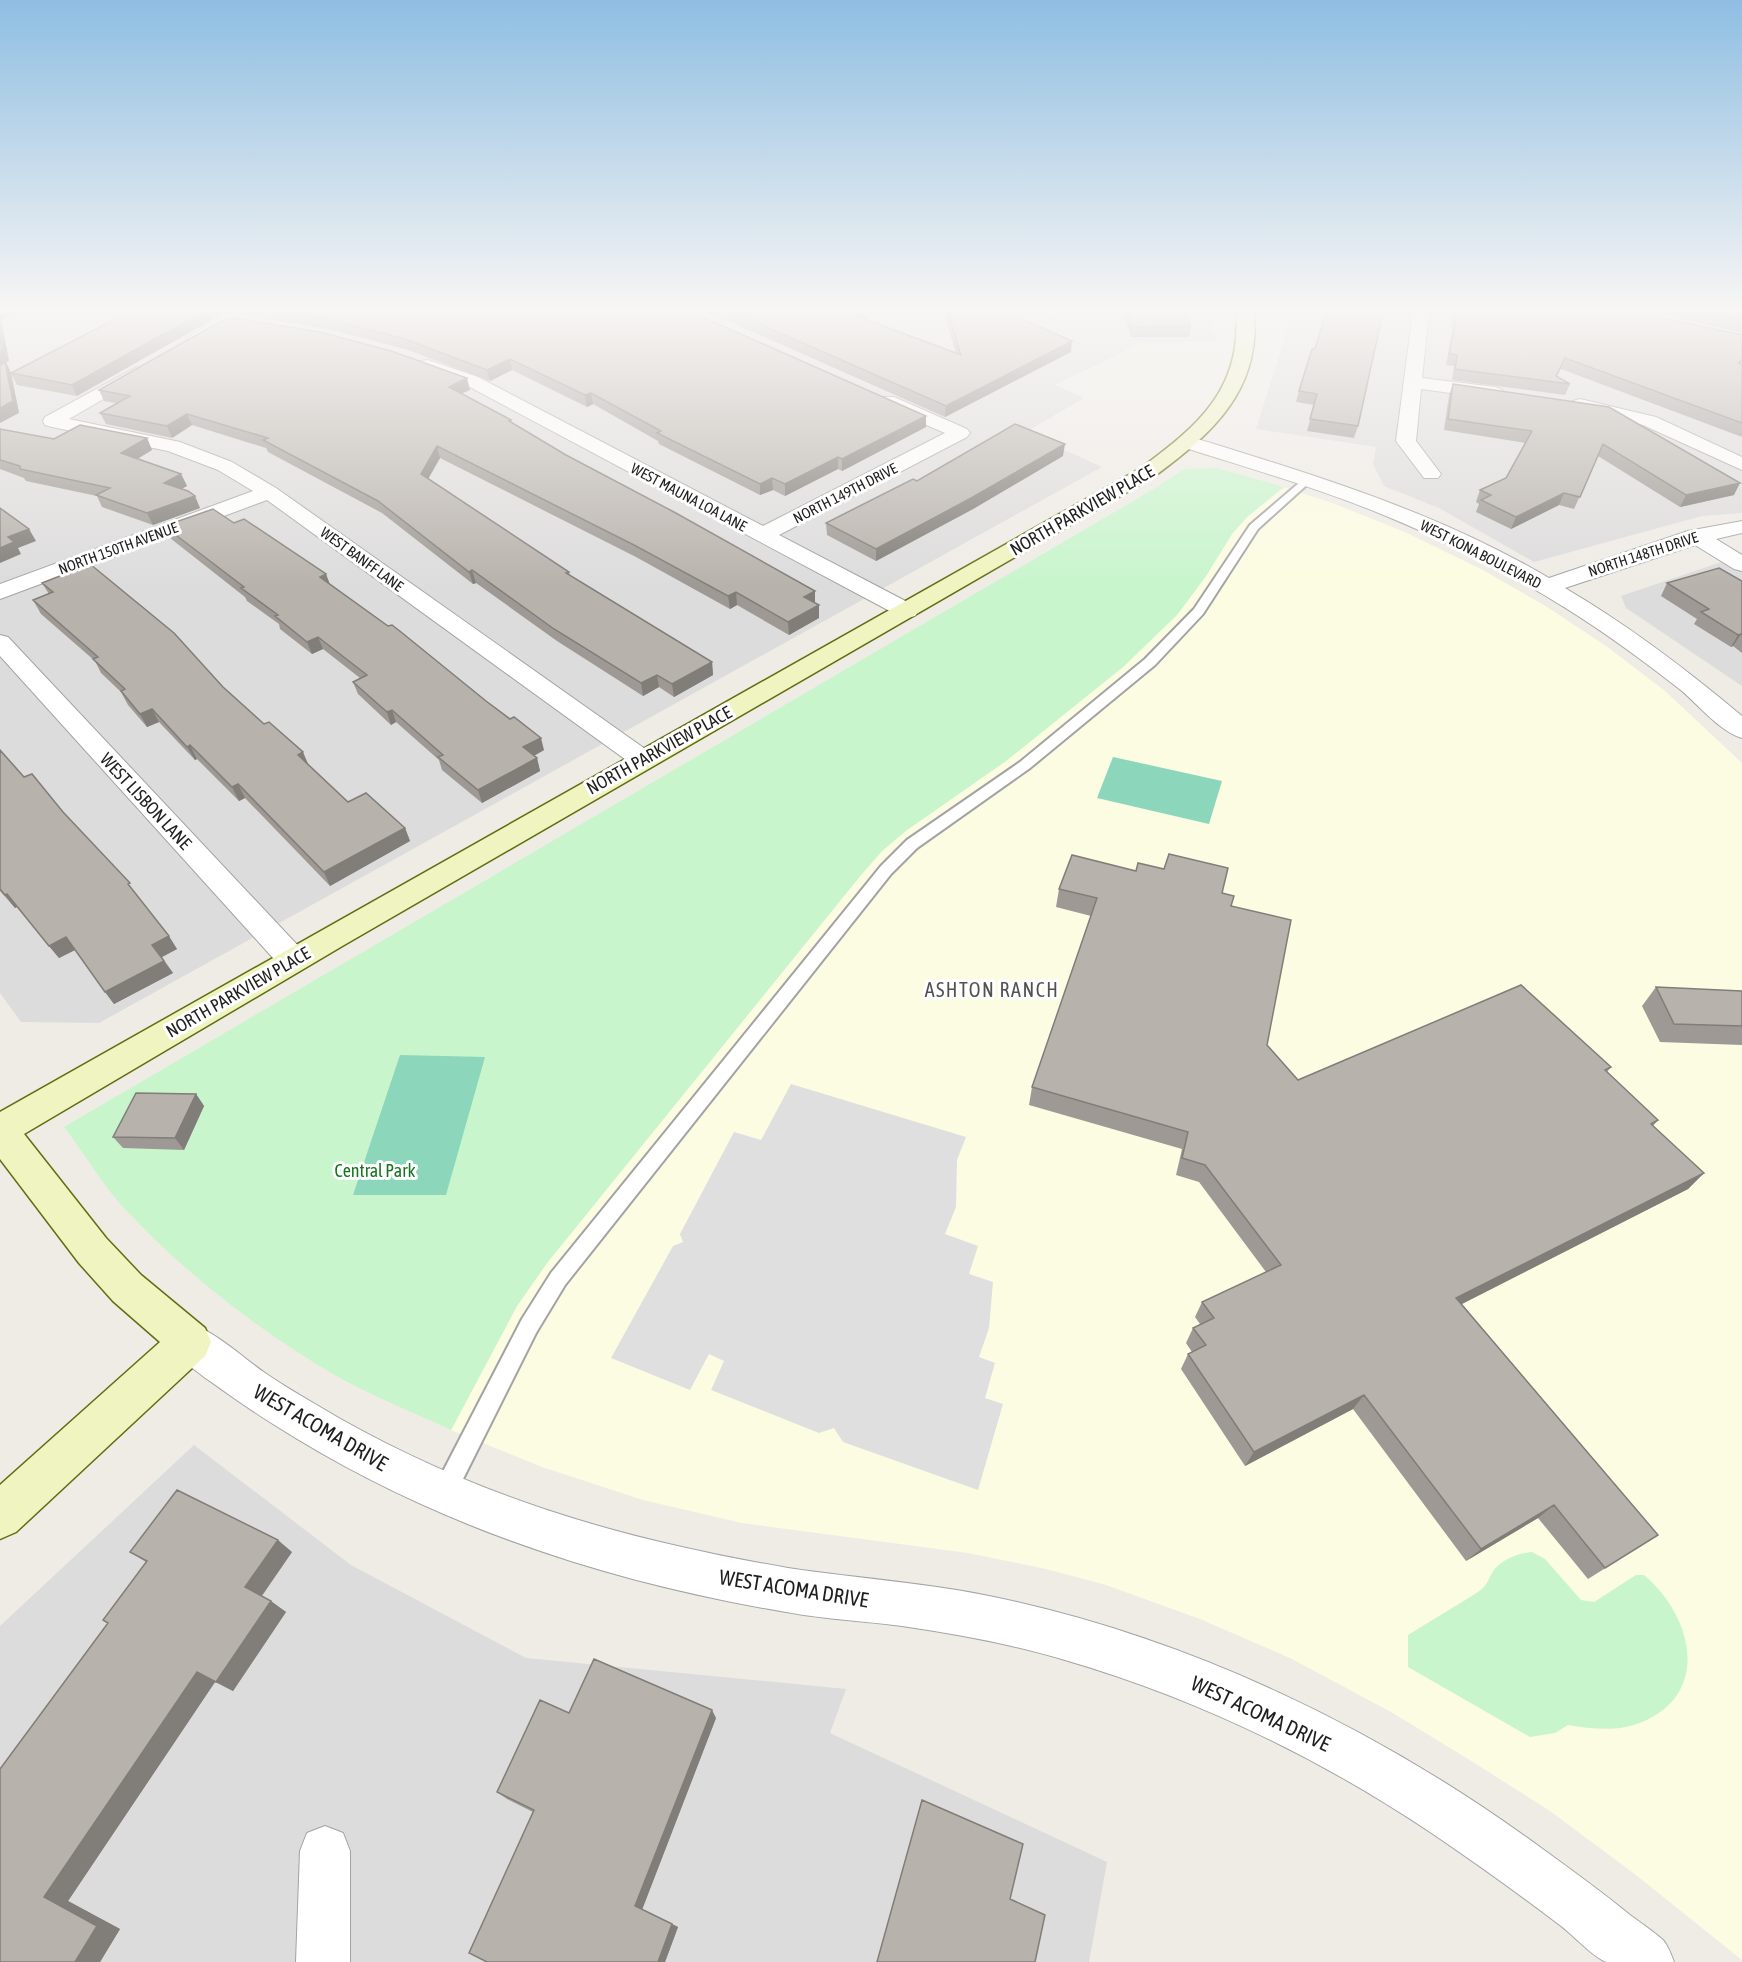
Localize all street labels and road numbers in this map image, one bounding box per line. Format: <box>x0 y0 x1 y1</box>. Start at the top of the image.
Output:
street label: WEST MAUNA LOA LANE <box>628 459 750 535</box>
street label: NORTH 149TH DRIVE <box>790 459 900 527</box>
street label: NORTH PARKVIEW PLACE <box>1006 460 1158 560</box>
street label: WEST KONA BOULEVARD <box>1418 516 1544 592</box>
street label: NORTH 150TH AVENUE <box>56 518 181 578</box>
street label: WEST BANFF LANE <box>317 523 407 595</box>
street label: NORTH 148TH DRIVE <box>1586 528 1701 580</box>
street label: NORTH PARKVIEW PLACE <box>583 701 736 799</box>
street label: WEST LISBON LANE <box>96 749 196 854</box>
street label: NORTH PARKVIEW PLACE <box>162 942 314 1042</box>
street label: WEST ACOMA DRIVE <box>250 1379 392 1475</box>
street label: WEST ACOMA DRIVE <box>718 1564 870 1612</box>
street label: WEST ACOMA DRIVE <box>1188 1670 1334 1756</box>

